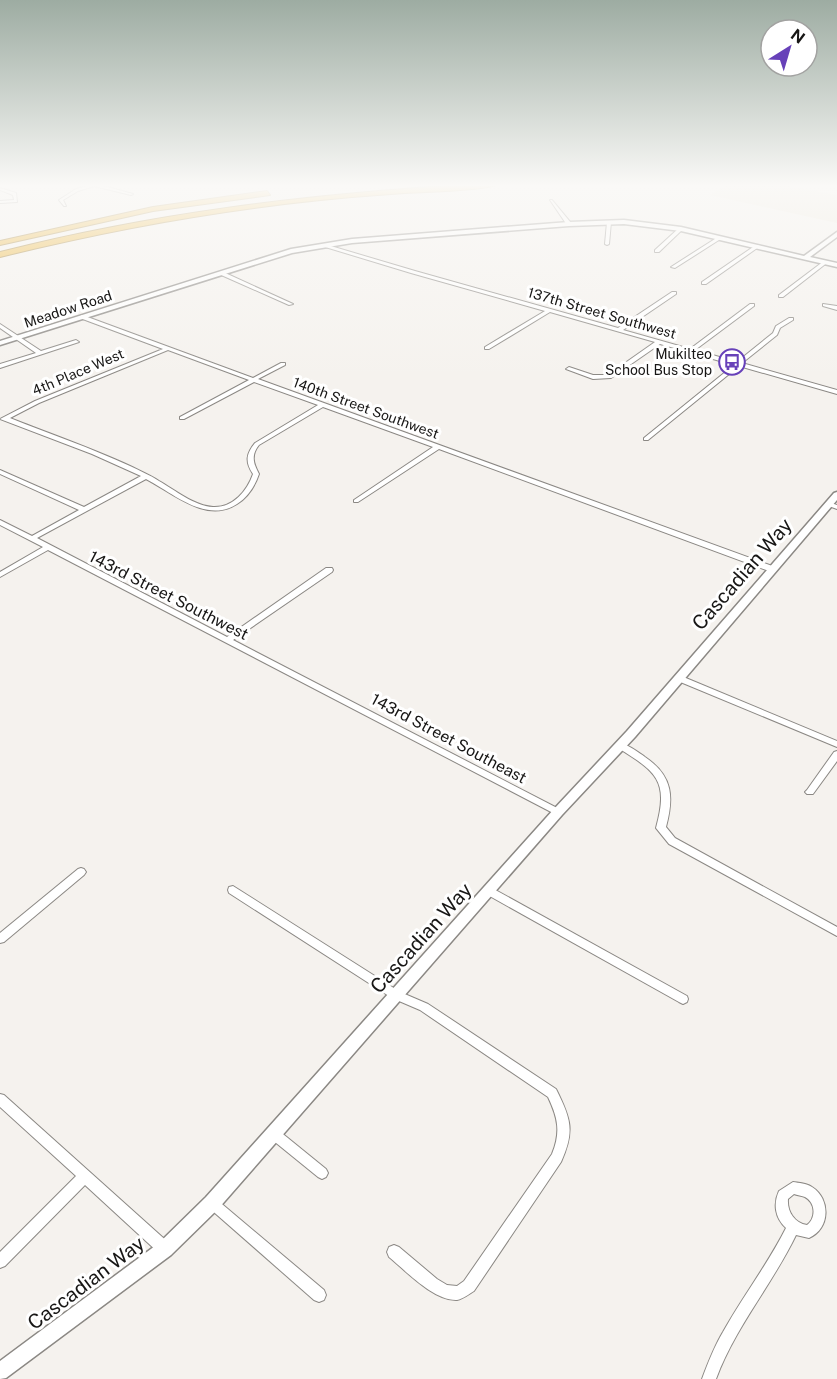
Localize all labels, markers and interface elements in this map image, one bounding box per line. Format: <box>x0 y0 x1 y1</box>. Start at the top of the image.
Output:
north arrow <box>759 18 819 78</box>
text: N <box>787 25 808 48</box>
street label: 137th Street Southwest <box>526 284 678 342</box>
street label: Meadow Road <box>22 287 114 331</box>
street label: 4th Place West <box>30 345 126 399</box>
place label: Mukilteo School Bus Stop <box>605 346 712 378</box>
bus stop icon: Mukilteo School Bus Stop <box>717 347 747 377</box>
street label: 140th Street Southwest <box>291 374 441 442</box>
street label: Cascadian Way <box>687 513 797 635</box>
street label: 143rd Street Southwest <box>86 547 252 644</box>
street label: 143rd Street Southeast <box>368 689 530 787</box>
street label: Cascadian Way <box>365 878 477 998</box>
street label: Cascadian Way <box>23 1231 149 1335</box>

